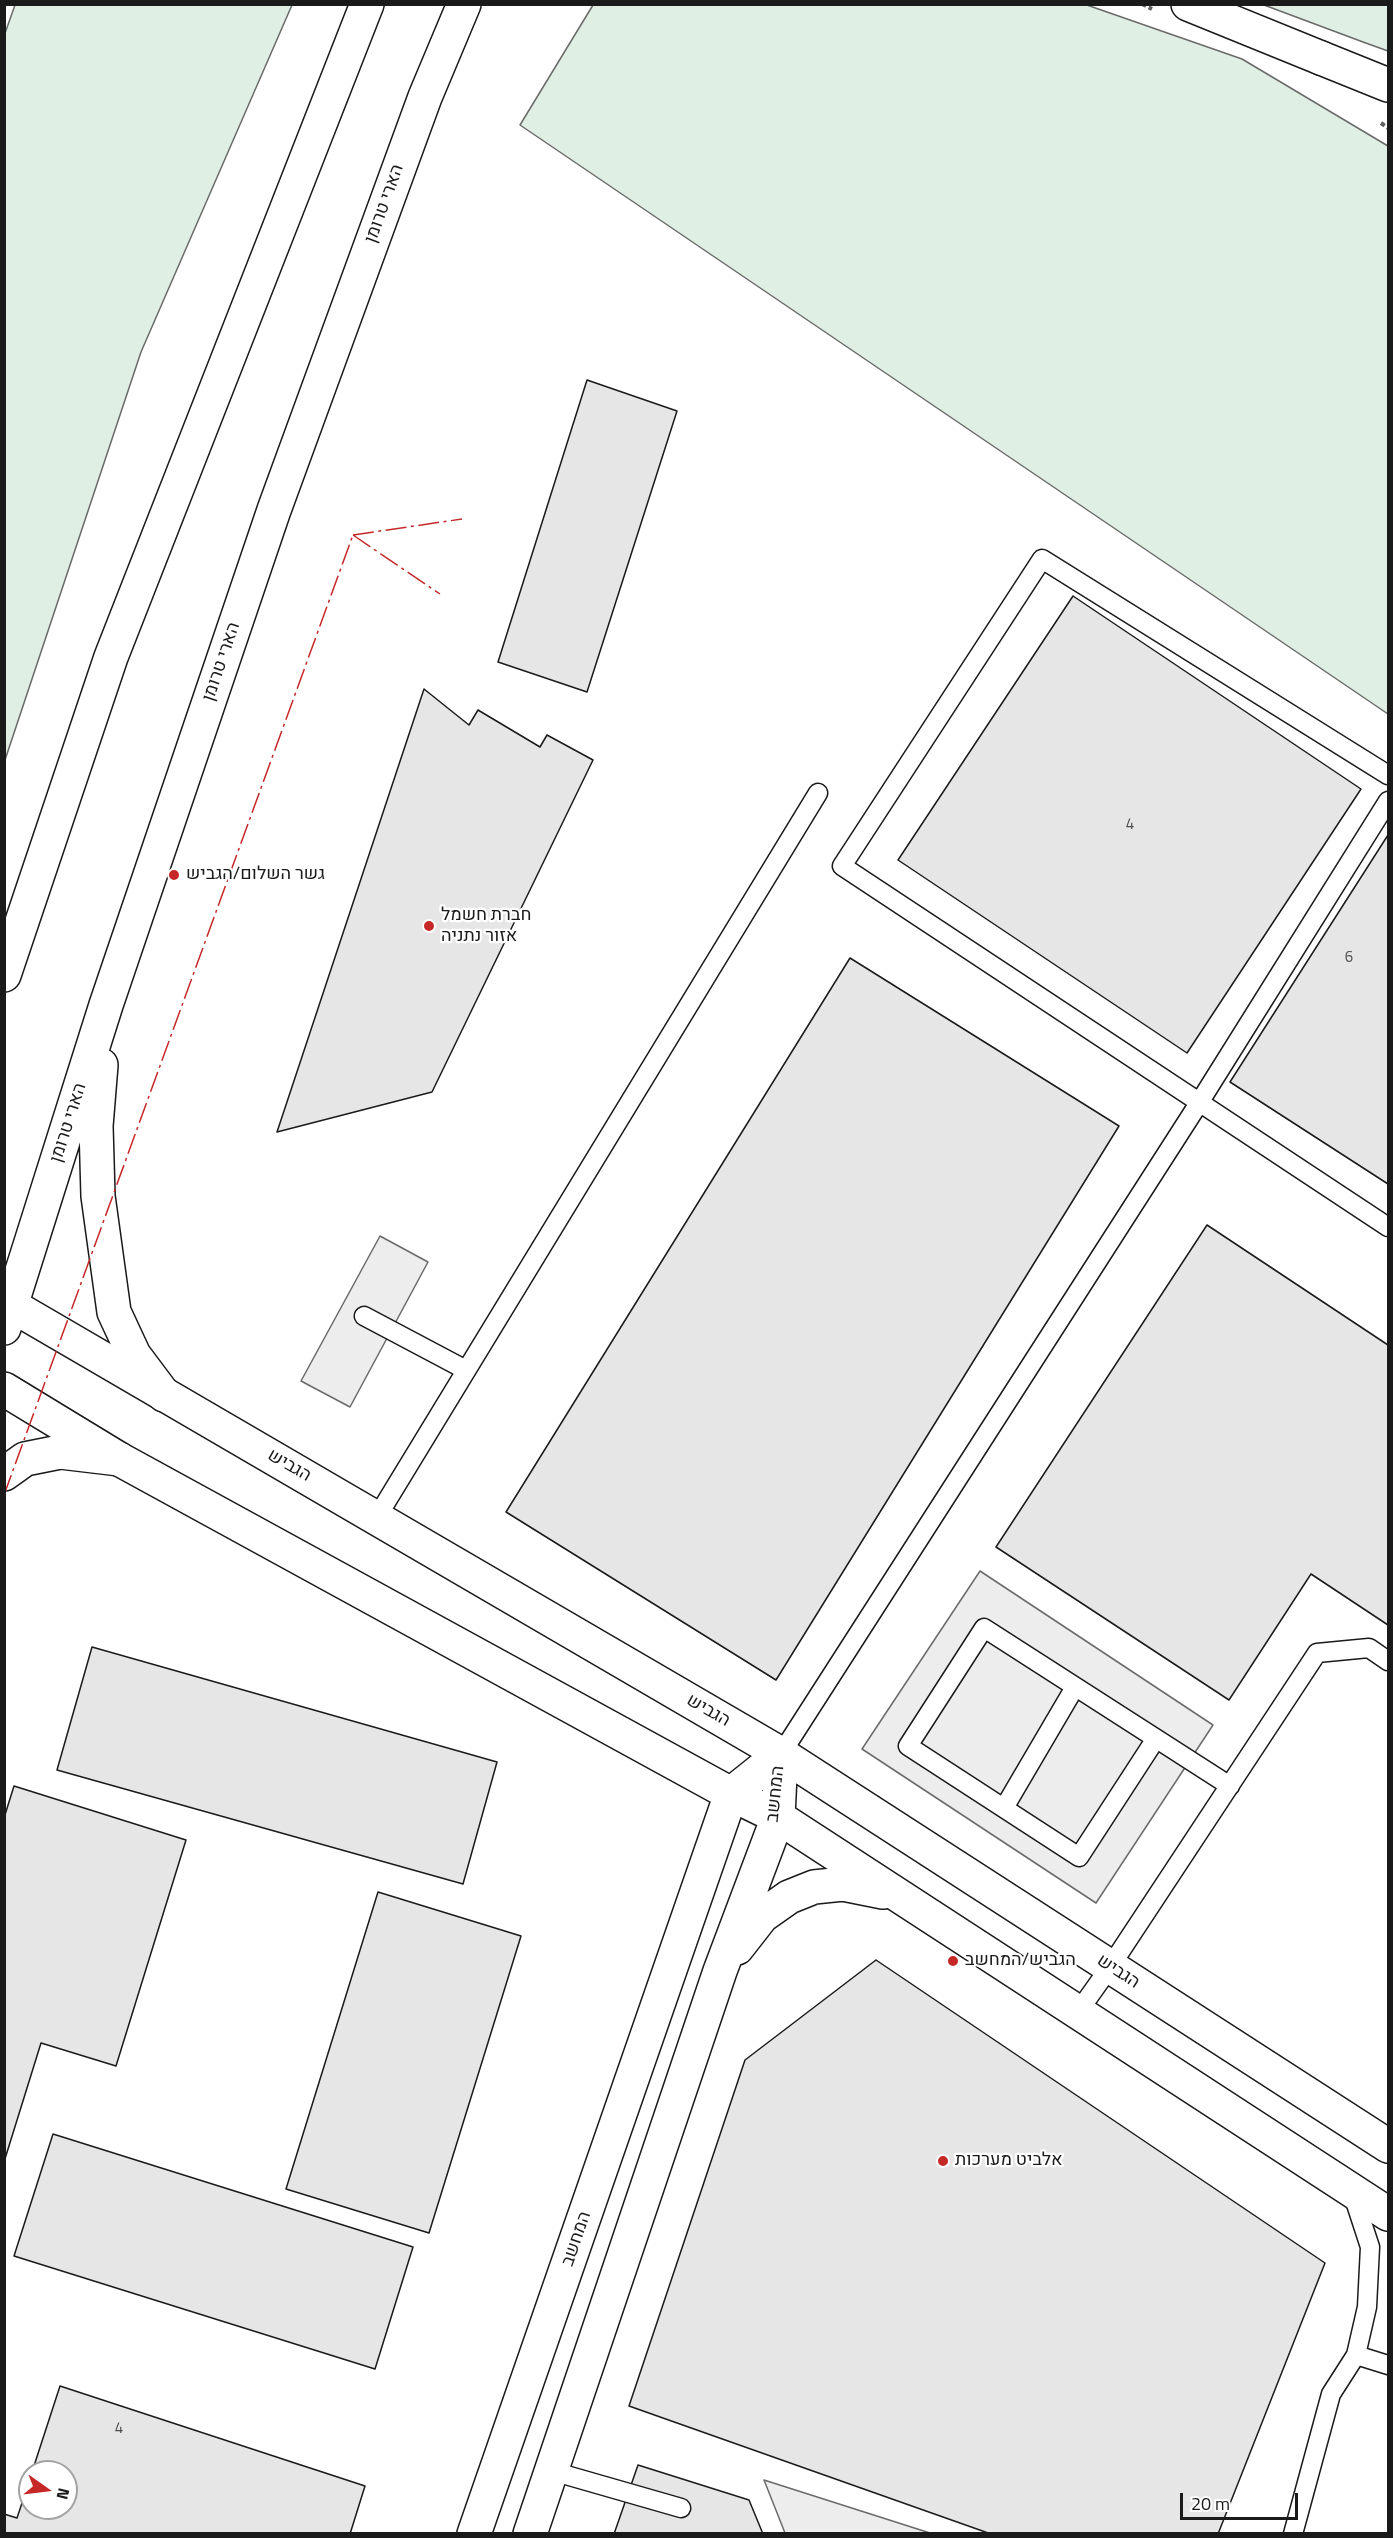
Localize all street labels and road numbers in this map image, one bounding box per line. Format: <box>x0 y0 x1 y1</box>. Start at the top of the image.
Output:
street label: הארי טרומן <box>361 162 409 246</box>
street label: הארי טרומן <box>198 620 246 704</box>
street label: הארי טרומן <box>46 1081 92 1165</box>
street label: הגביש <box>263 1445 315 1487</box>
street label: הגביש <box>682 1690 734 1732</box>
street label: המחשב <box>762 1765 790 1823</box>
street label: הגביש <box>1093 1950 1143 1994</box>
street label: המחשב <box>558 2209 596 2269</box>

